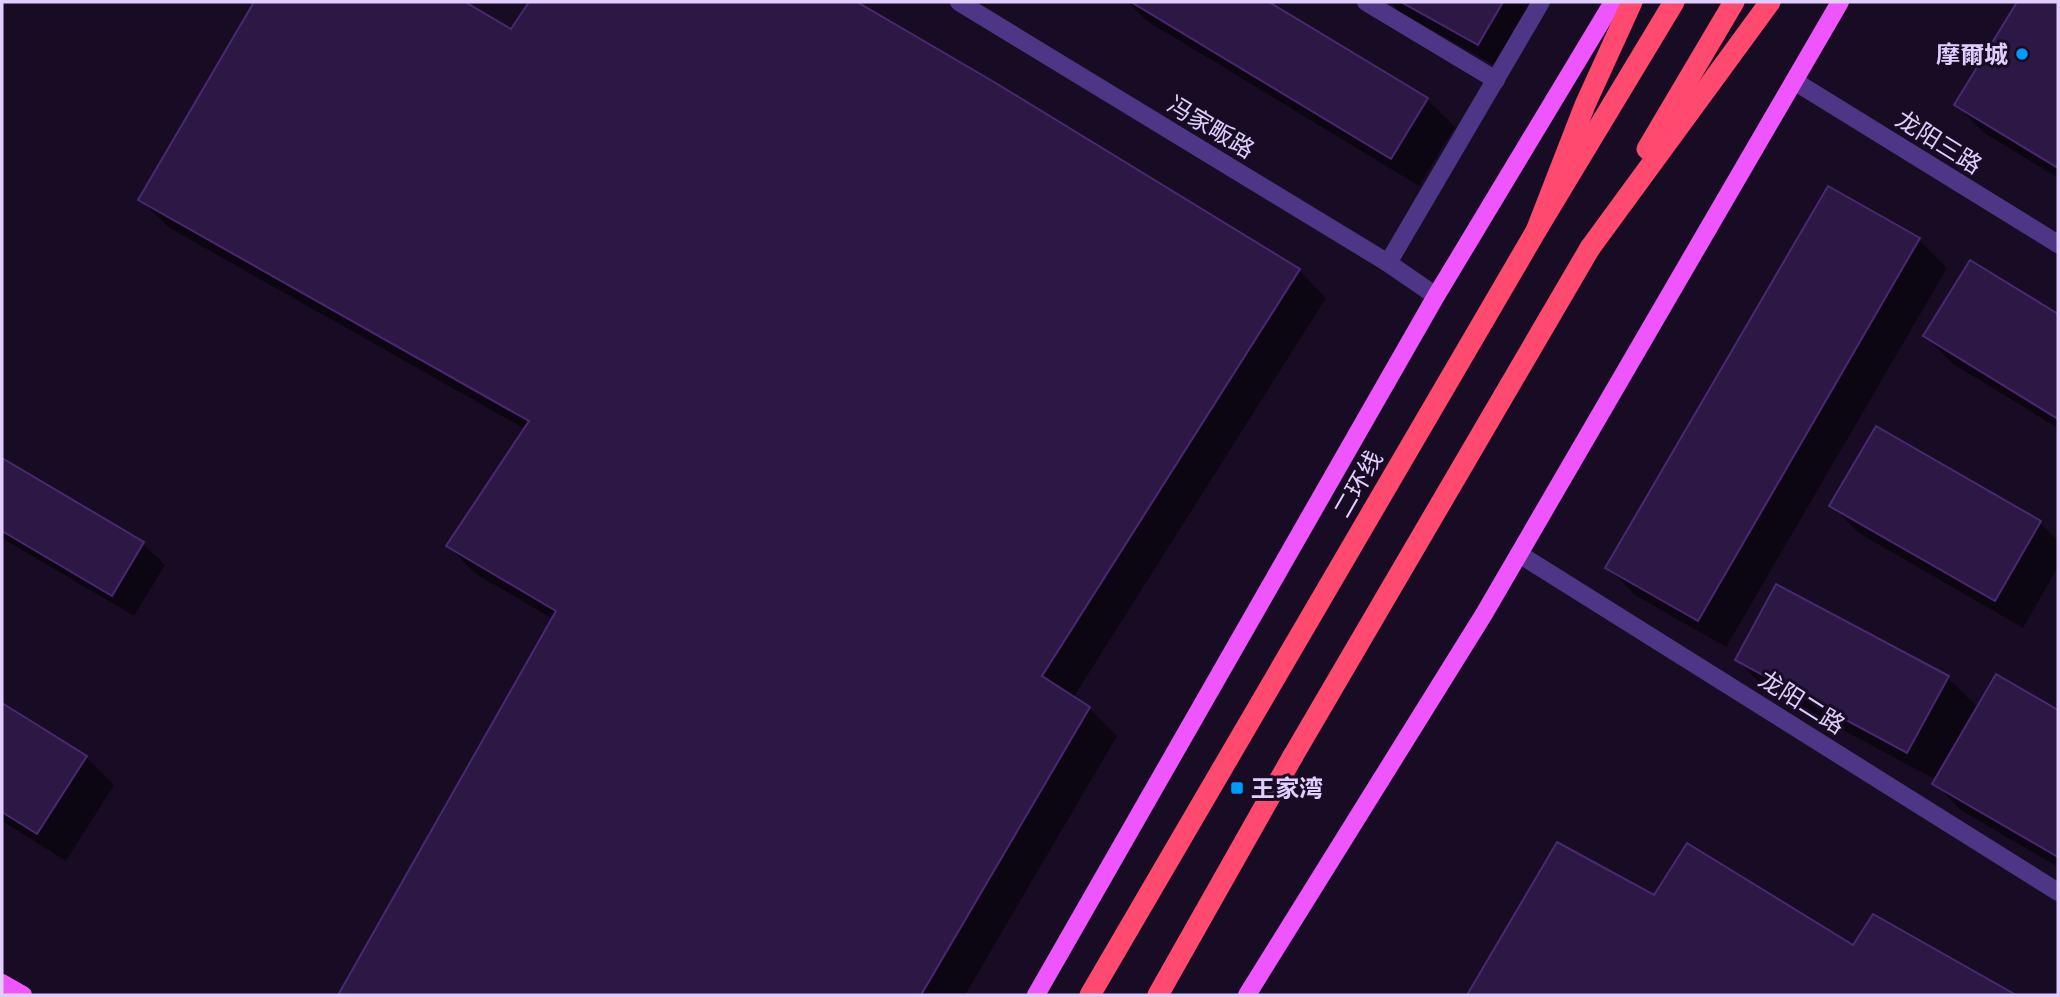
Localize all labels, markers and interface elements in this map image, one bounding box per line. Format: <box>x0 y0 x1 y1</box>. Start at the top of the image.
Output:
place label: 摩爾城 <box>1936 40 2008 69</box>
marker: 摩爾城 <box>2014 46 2030 62</box>
street label: 冯家畈路 <box>1162 90 1260 164</box>
street label: 龙阳三路 <box>1891 104 1987 180</box>
street label: 二环线 <box>1327 446 1389 522</box>
street label: 龙阳二路 <box>1754 664 1850 740</box>
place label: 王家湾 <box>1251 774 1323 803</box>
marker: 王家湾 <box>1229 780 1245 796</box>

